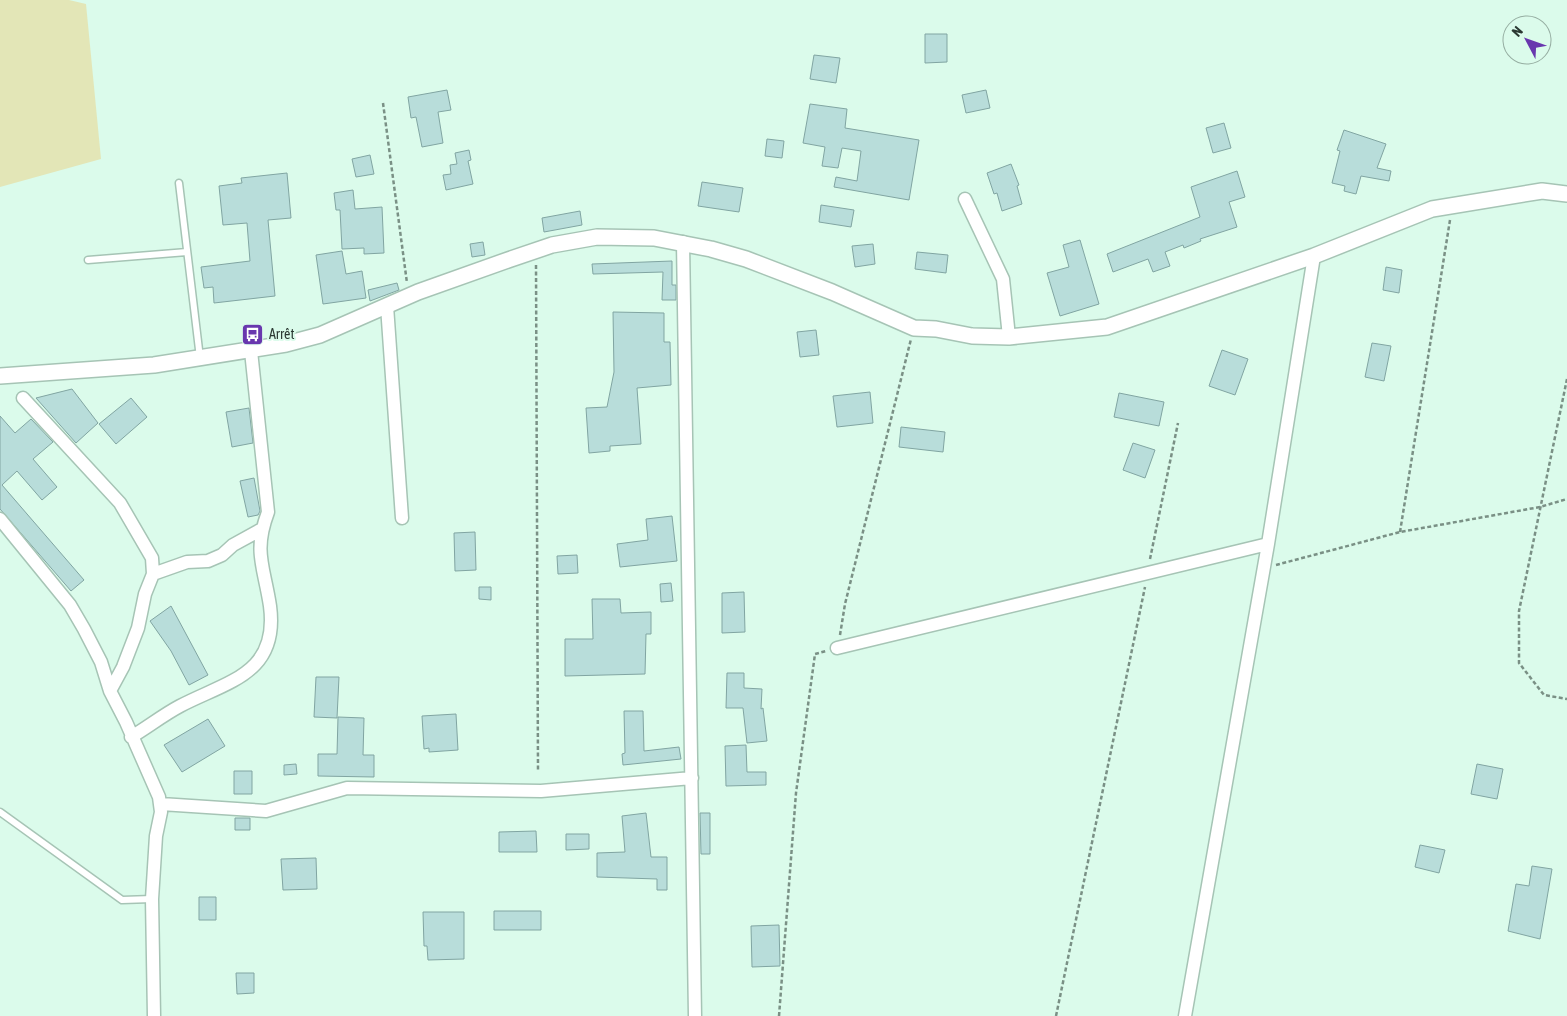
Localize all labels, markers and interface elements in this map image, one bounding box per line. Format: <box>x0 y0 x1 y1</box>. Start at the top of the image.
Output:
north arrow <box>1502 15 1552 65</box>
text: N <box>1508 23 1526 40</box>
bus stop icon: Arrêt <box>241 322 265 346</box>
place label: Arrêt <box>269 326 295 342</box>

